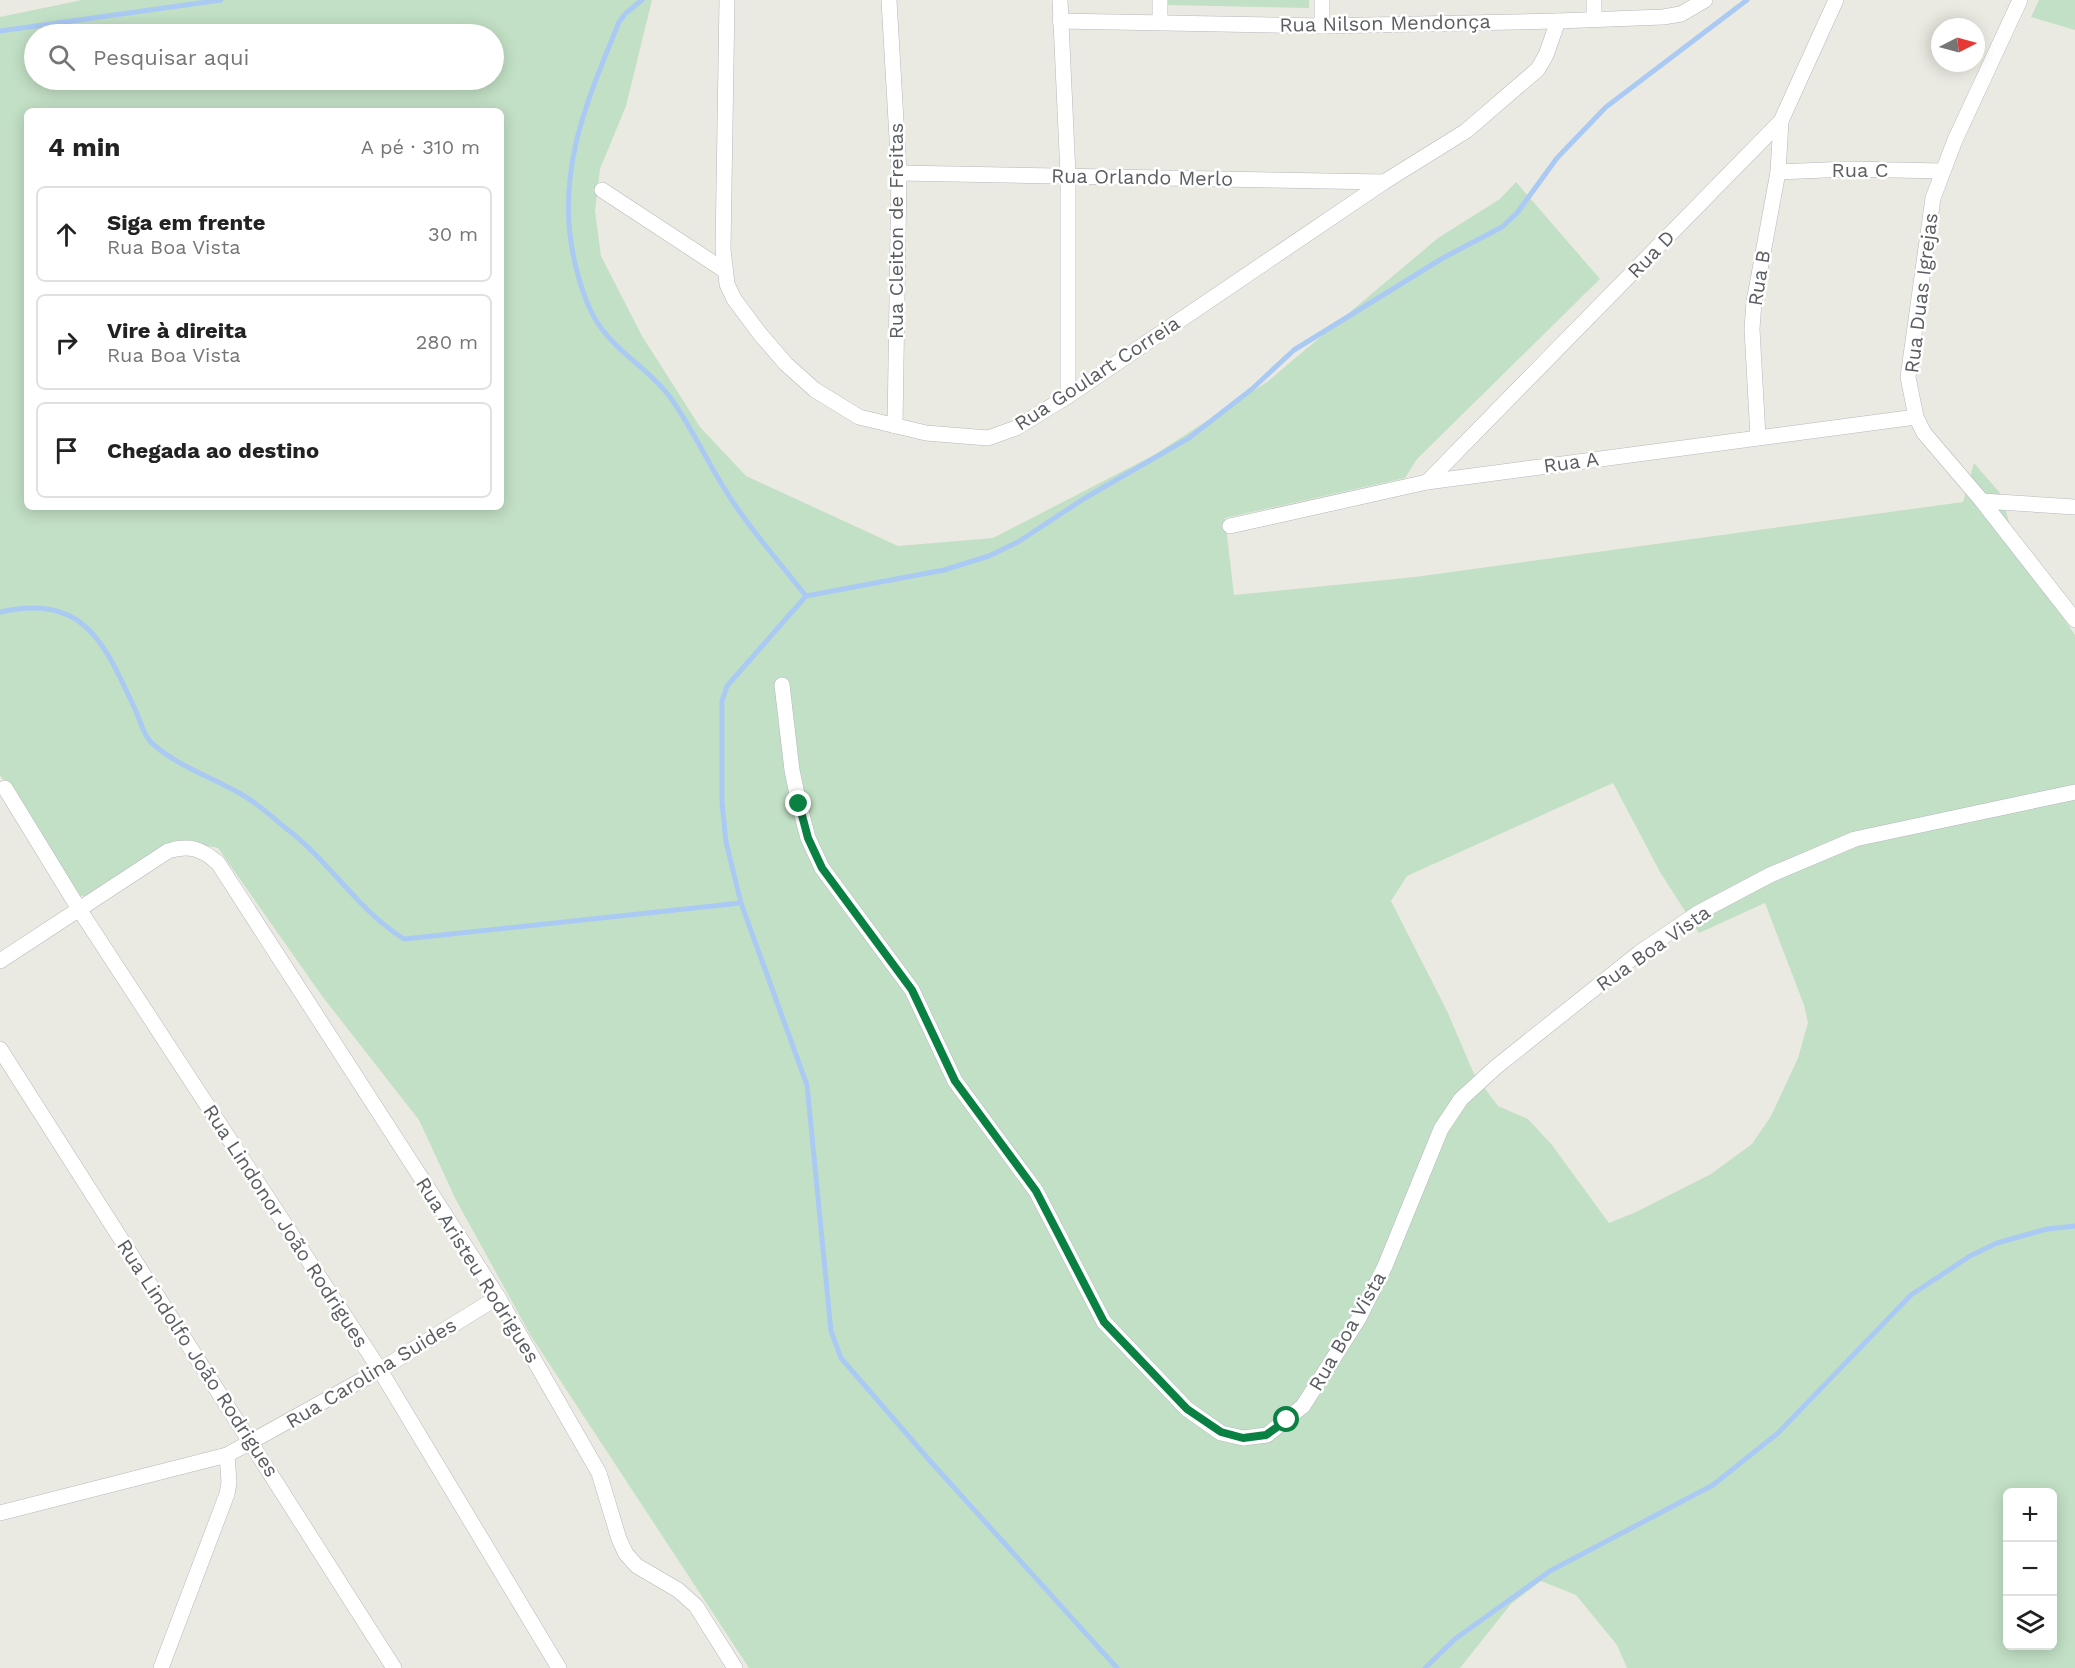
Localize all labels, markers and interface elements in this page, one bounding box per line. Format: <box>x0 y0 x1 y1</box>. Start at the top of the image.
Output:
street label: Rua Nilson Mendonça <box>1279 9 1491 37</box>
north arrow <box>1931 18 1985 72</box>
search box <box>24 24 504 90</box>
icon: search <box>45 41 78 74</box>
text: Pesquisar aqui <box>93 45 249 70</box>
street label: Rua Cleiton de Freitas <box>884 123 908 339</box>
text: 4 min <box>48 132 120 162</box>
text: A pé · 310 m <box>361 135 480 159</box>
street label: Rua C <box>1832 158 1888 182</box>
street label: Rua Orlando Merlo <box>1051 163 1233 191</box>
text: Siga em frente <box>107 210 265 235</box>
street label: Rua Duas Igrejas <box>1899 211 1943 375</box>
icon: ahead <box>50 218 83 251</box>
text: 30 m <box>428 222 478 246</box>
street label: Rua D <box>1622 225 1680 283</box>
text: Rua Boa Vista <box>107 235 241 259</box>
street label: Rua B <box>1743 248 1775 308</box>
street label: Rua Goulart Correia <box>1010 311 1184 435</box>
text: Vire à direita <box>107 318 247 343</box>
icon: right <box>50 326 83 359</box>
text: 280 m <box>416 330 478 354</box>
text: Rua Boa Vista <box>107 343 241 367</box>
icon: arrive <box>50 434 83 467</box>
text: Chegada ao destino <box>107 438 319 463</box>
street label: Rua A <box>1542 446 1600 478</box>
route end <box>785 790 811 816</box>
street label: Rua Boa Vista <box>1591 900 1715 996</box>
street label: Rua Lindonor João Rodrigues <box>198 1100 374 1352</box>
street label: Rua Aristeu Rodrigues <box>411 1173 545 1367</box>
street label: Rua Lindolfo João Rodrigues <box>112 1235 284 1481</box>
street label: Rua Boa Vista <box>1303 1267 1391 1395</box>
street label: Rua Carolina Suides <box>281 1313 461 1433</box>
route start <box>1273 1406 1299 1432</box>
map controls <box>2003 1488 2057 1650</box>
button: + <box>2003 1488 2057 1542</box>
button: − <box>2003 1542 2057 1596</box>
button: layers <box>2003 1596 2057 1650</box>

